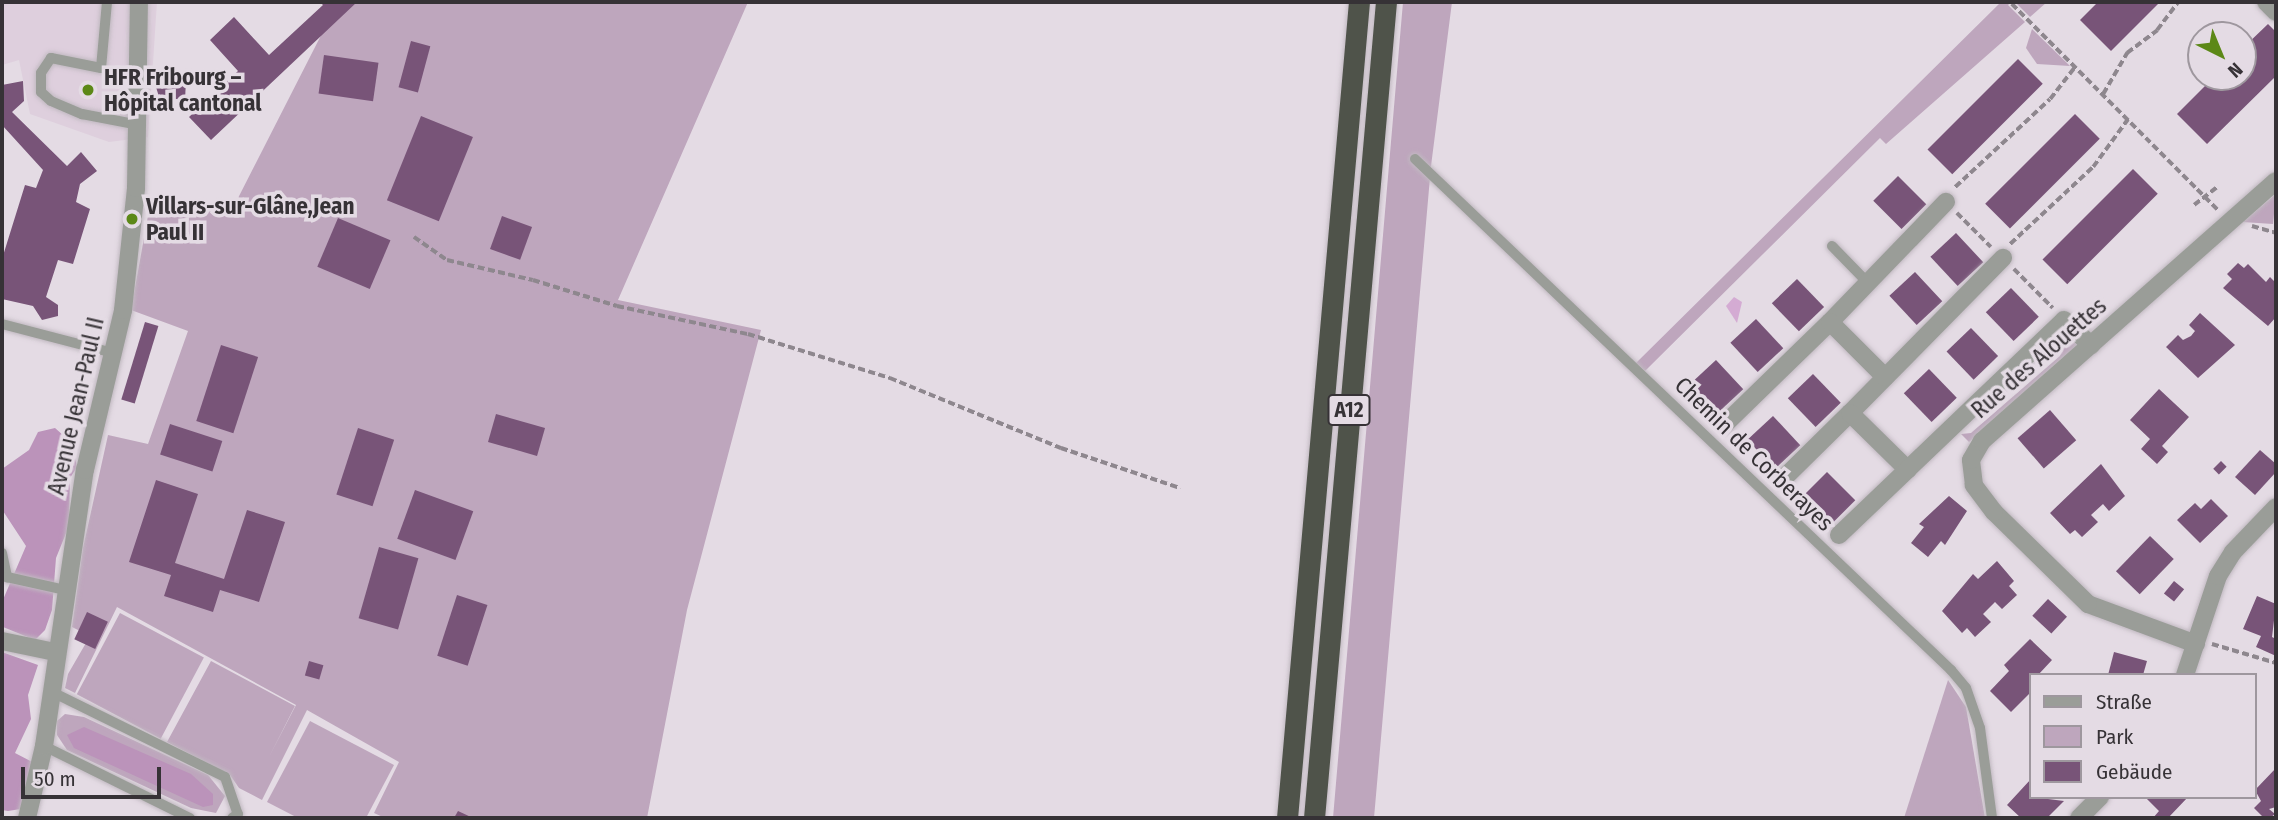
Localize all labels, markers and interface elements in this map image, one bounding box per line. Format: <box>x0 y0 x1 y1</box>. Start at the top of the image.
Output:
north arrow <box>2187 21 2257 91</box>
text: N <box>2223 58 2247 83</box>
place label: HFR Fribourg – Hôpital cantonal <box>104 63 261 117</box>
marker: HFR Fribourg – Hôpital cantonal <box>78 80 98 100</box>
place label: Villars-sur-Glâne,Jean Paul II <box>146 192 354 246</box>
marker: Villars-sur-Glâne,Jean Paul II <box>124 211 140 227</box>
street label: Rue des Alouettes <box>1966 292 2112 424</box>
street label: Avenue Jean-Paul II <box>42 314 110 498</box>
street label: Chemin de Corberayes <box>1669 371 1839 537</box>
road number: A12 <box>1326 392 1372 428</box>
legend <box>2030 673 2257 799</box>
text: Straße <box>2096 689 2152 715</box>
text: Park <box>2096 724 2133 750</box>
scale bar <box>24 754 164 798</box>
text: Gebäude <box>2096 759 2172 785</box>
text: 50 m <box>34 766 76 792</box>

